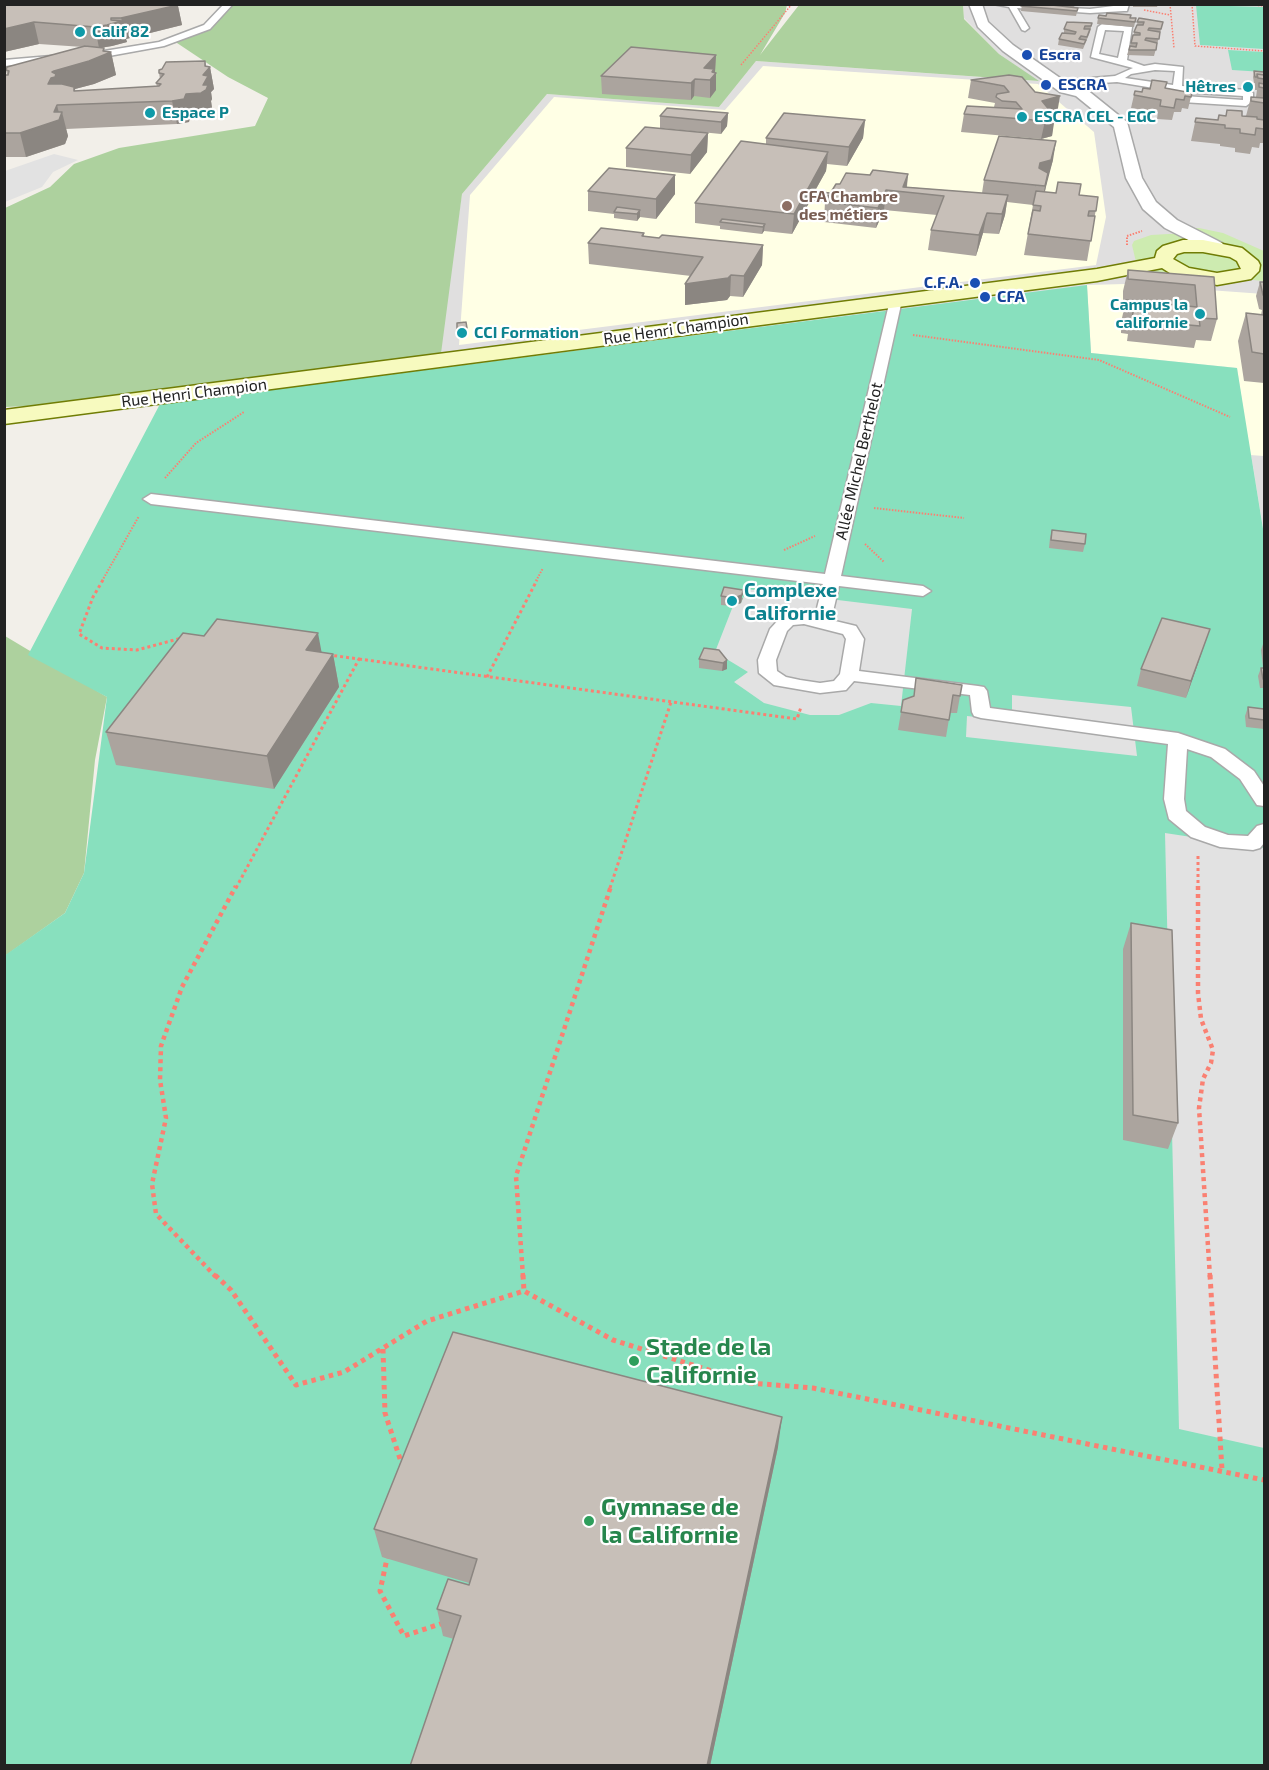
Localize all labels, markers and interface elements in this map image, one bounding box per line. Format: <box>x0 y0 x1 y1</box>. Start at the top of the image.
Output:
place label: Calif 82 <box>92 22 149 42</box>
marker: Calif 82 <box>73 25 87 39</box>
place label: Escra <box>1039 45 1081 65</box>
marker: Escra <box>1020 48 1034 62</box>
place label: ESCRA <box>1058 75 1107 95</box>
place label: Hêtres <box>1185 77 1236 97</box>
marker: ESCRA <box>1039 78 1053 92</box>
marker: Hêtres <box>1241 80 1255 94</box>
place label: Espace P <box>162 103 229 123</box>
marker: Espace P <box>143 106 157 120</box>
place label: ESCRA CEL - EGC <box>1034 107 1156 127</box>
marker: ESCRA CEL - EGC <box>1015 110 1029 124</box>
place label: CFA Chambre des métiers <box>799 187 898 225</box>
marker: CFA Chambre des métiers <box>780 199 794 213</box>
place label: C.F.A. <box>924 273 963 293</box>
marker: C.F.A. <box>968 276 982 290</box>
place label: CFA <box>997 287 1025 307</box>
marker: CFA <box>978 290 992 304</box>
place label: Campus la californie <box>1110 295 1188 333</box>
marker: Campus la californie <box>1193 307 1207 321</box>
street label: Rue Henri Champion <box>602 309 750 349</box>
place label: CCI Formation <box>474 323 579 343</box>
marker: CCI Formation <box>455 326 469 340</box>
street label: Rue Henri Champion <box>120 375 268 411</box>
street label: Allée Michel Berthelot <box>832 380 886 542</box>
place label: Complexe Californie <box>744 578 837 625</box>
marker: Complexe Californie <box>725 594 739 608</box>
place label: Stade de la Californie <box>646 1333 771 1389</box>
marker: Stade de la Californie <box>627 1354 641 1368</box>
place label: Gymnase de la Californie <box>601 1493 739 1549</box>
marker: Gymnase de la Californie <box>582 1514 596 1528</box>

